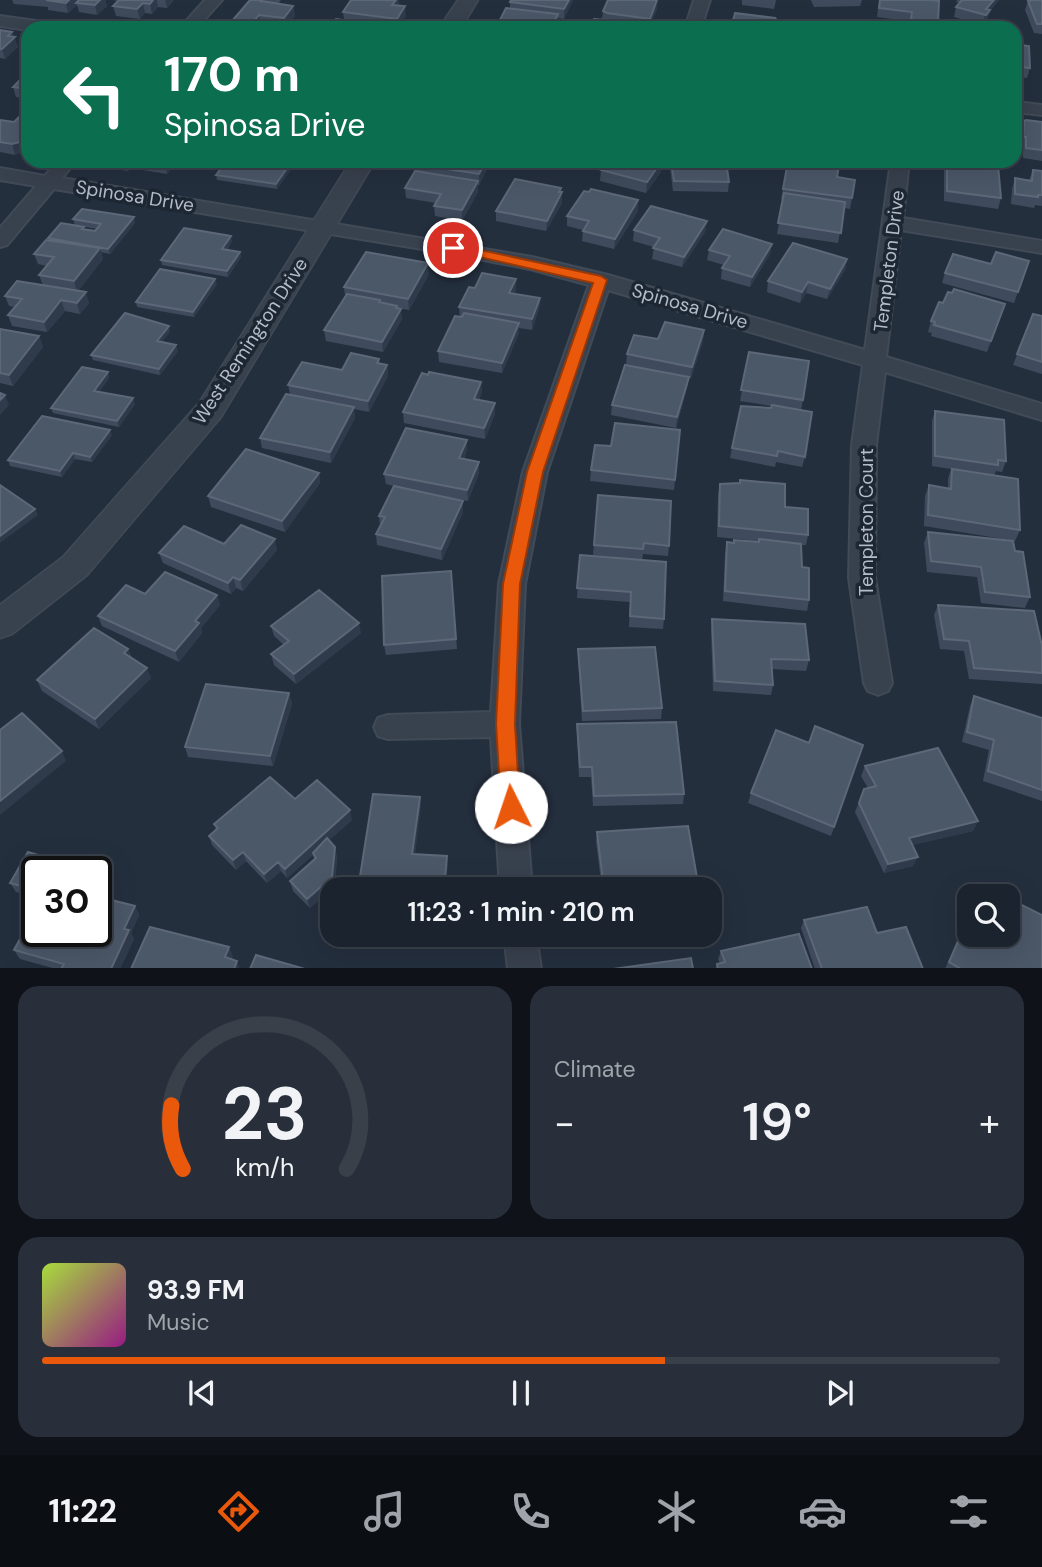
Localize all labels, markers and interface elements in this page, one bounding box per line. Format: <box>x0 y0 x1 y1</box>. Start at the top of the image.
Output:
text: 170 m <box>164 42 300 106</box>
icon: left <box>49 49 140 140</box>
text: Spinosa Drive <box>164 104 365 146</box>
street label: Spinosa Drive <box>74 174 196 218</box>
street label: Templeton Drive <box>868 189 910 333</box>
pin <box>423 218 483 278</box>
icon: arrive <box>434 229 472 267</box>
street label: West Remington Drive <box>187 253 313 429</box>
street label: Spinosa Drive <box>629 278 751 334</box>
street label: Templeton Court <box>854 448 879 596</box>
position arrow <box>474 770 548 844</box>
speed limit sign: 30 <box>21 856 112 947</box>
map controls <box>957 884 1020 947</box>
button: search <box>957 884 1020 947</box>
text: 11:23 · 1 min · 210 m <box>407 895 635 929</box>
text: Climate <box>554 1054 636 1084</box>
text: 23 <box>222 1067 308 1162</box>
text: 19° <box>742 1088 812 1156</box>
text: − <box>554 1098 575 1148</box>
text: + <box>979 1098 1000 1148</box>
text: km/h <box>235 1150 295 1183</box>
text: 93.9 FM <box>147 1273 245 1307</box>
text: Music <box>147 1307 210 1337</box>
icon: previous <box>183 1374 221 1412</box>
icon: pause <box>502 1374 540 1412</box>
icon: next <box>821 1374 859 1412</box>
icon: directions <box>214 1487 263 1536</box>
icon: music <box>360 1487 409 1536</box>
icon: phone <box>506 1487 555 1536</box>
icon: climate <box>652 1487 701 1536</box>
icon: car <box>798 1487 847 1536</box>
icon: filters <box>944 1487 993 1536</box>
text: 11:22 <box>49 1490 117 1532</box>

